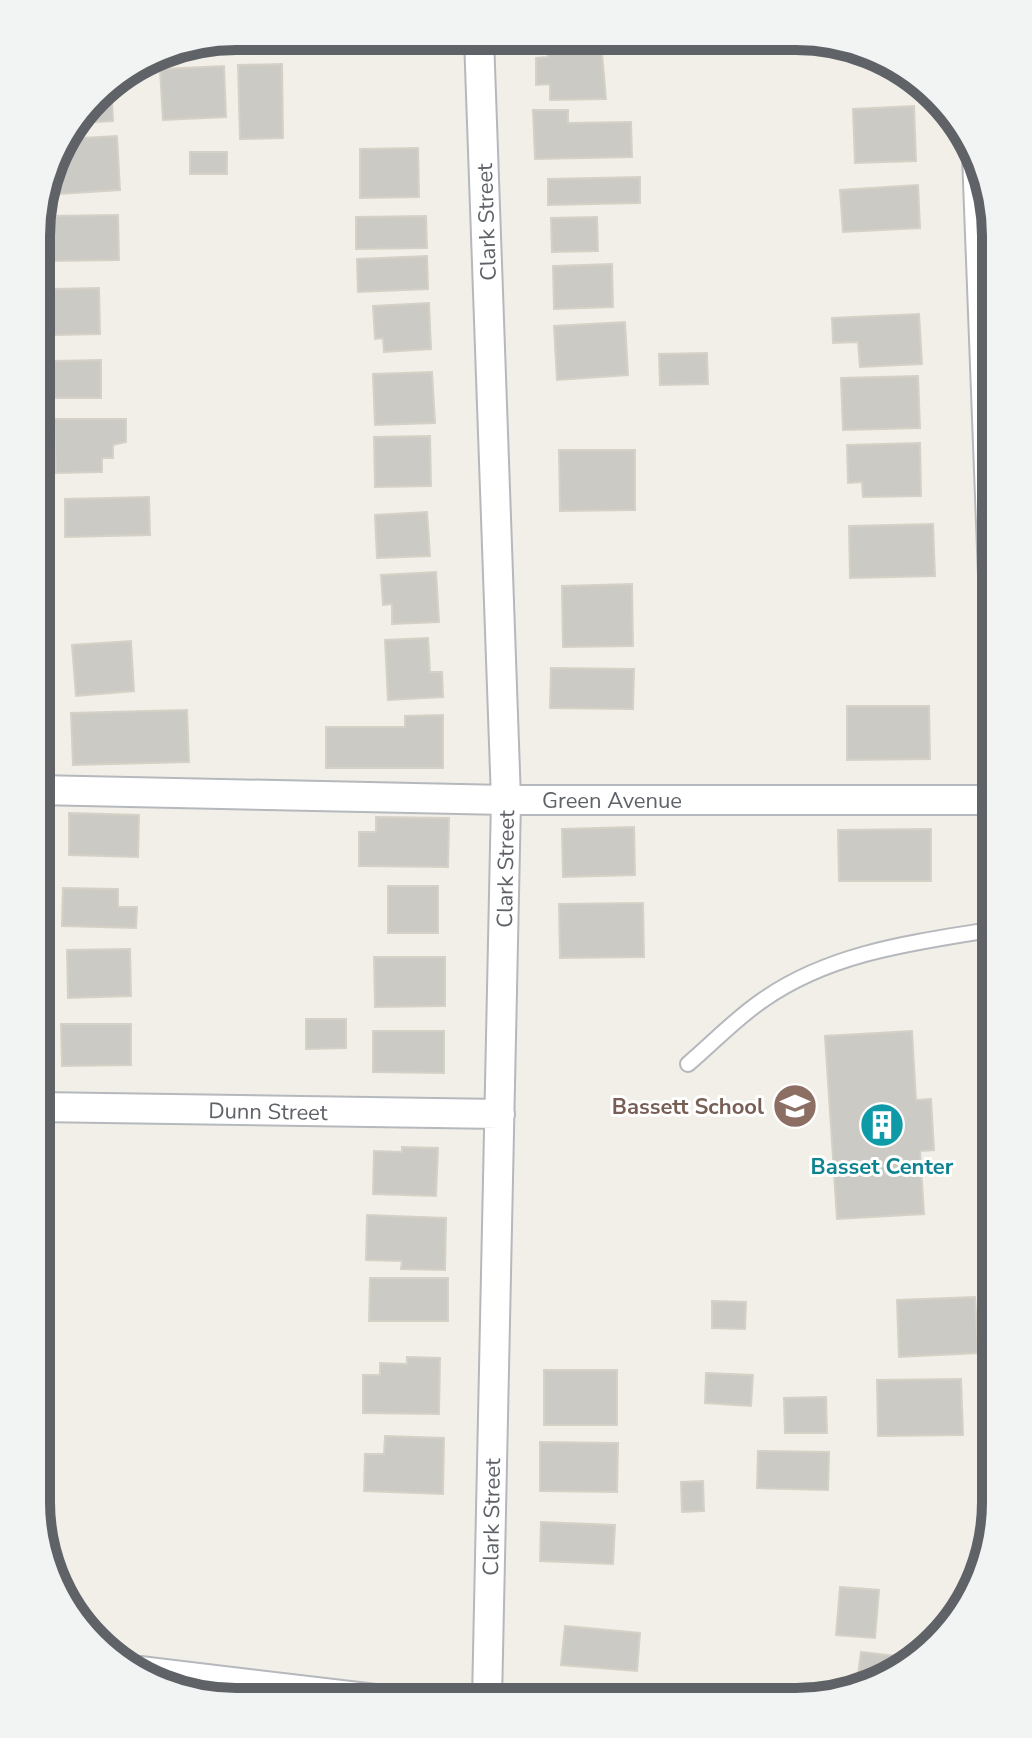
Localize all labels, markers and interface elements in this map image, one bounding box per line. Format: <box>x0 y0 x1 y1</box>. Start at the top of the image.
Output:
street label: Clark Street <box>470 162 504 281</box>
street label: Green Avenue <box>542 786 682 816</box>
street label: Clark Street <box>490 810 522 928</box>
school or university icon: Bassett School <box>771 1082 819 1130</box>
place label: Bassett School <box>612 1092 764 1122</box>
street label: Dunn Street <box>208 1096 328 1128</box>
building icon: Basset Center <box>858 1101 906 1149</box>
place label: Basset Center <box>811 1152 954 1182</box>
street label: Clark Street <box>476 1458 508 1576</box>

